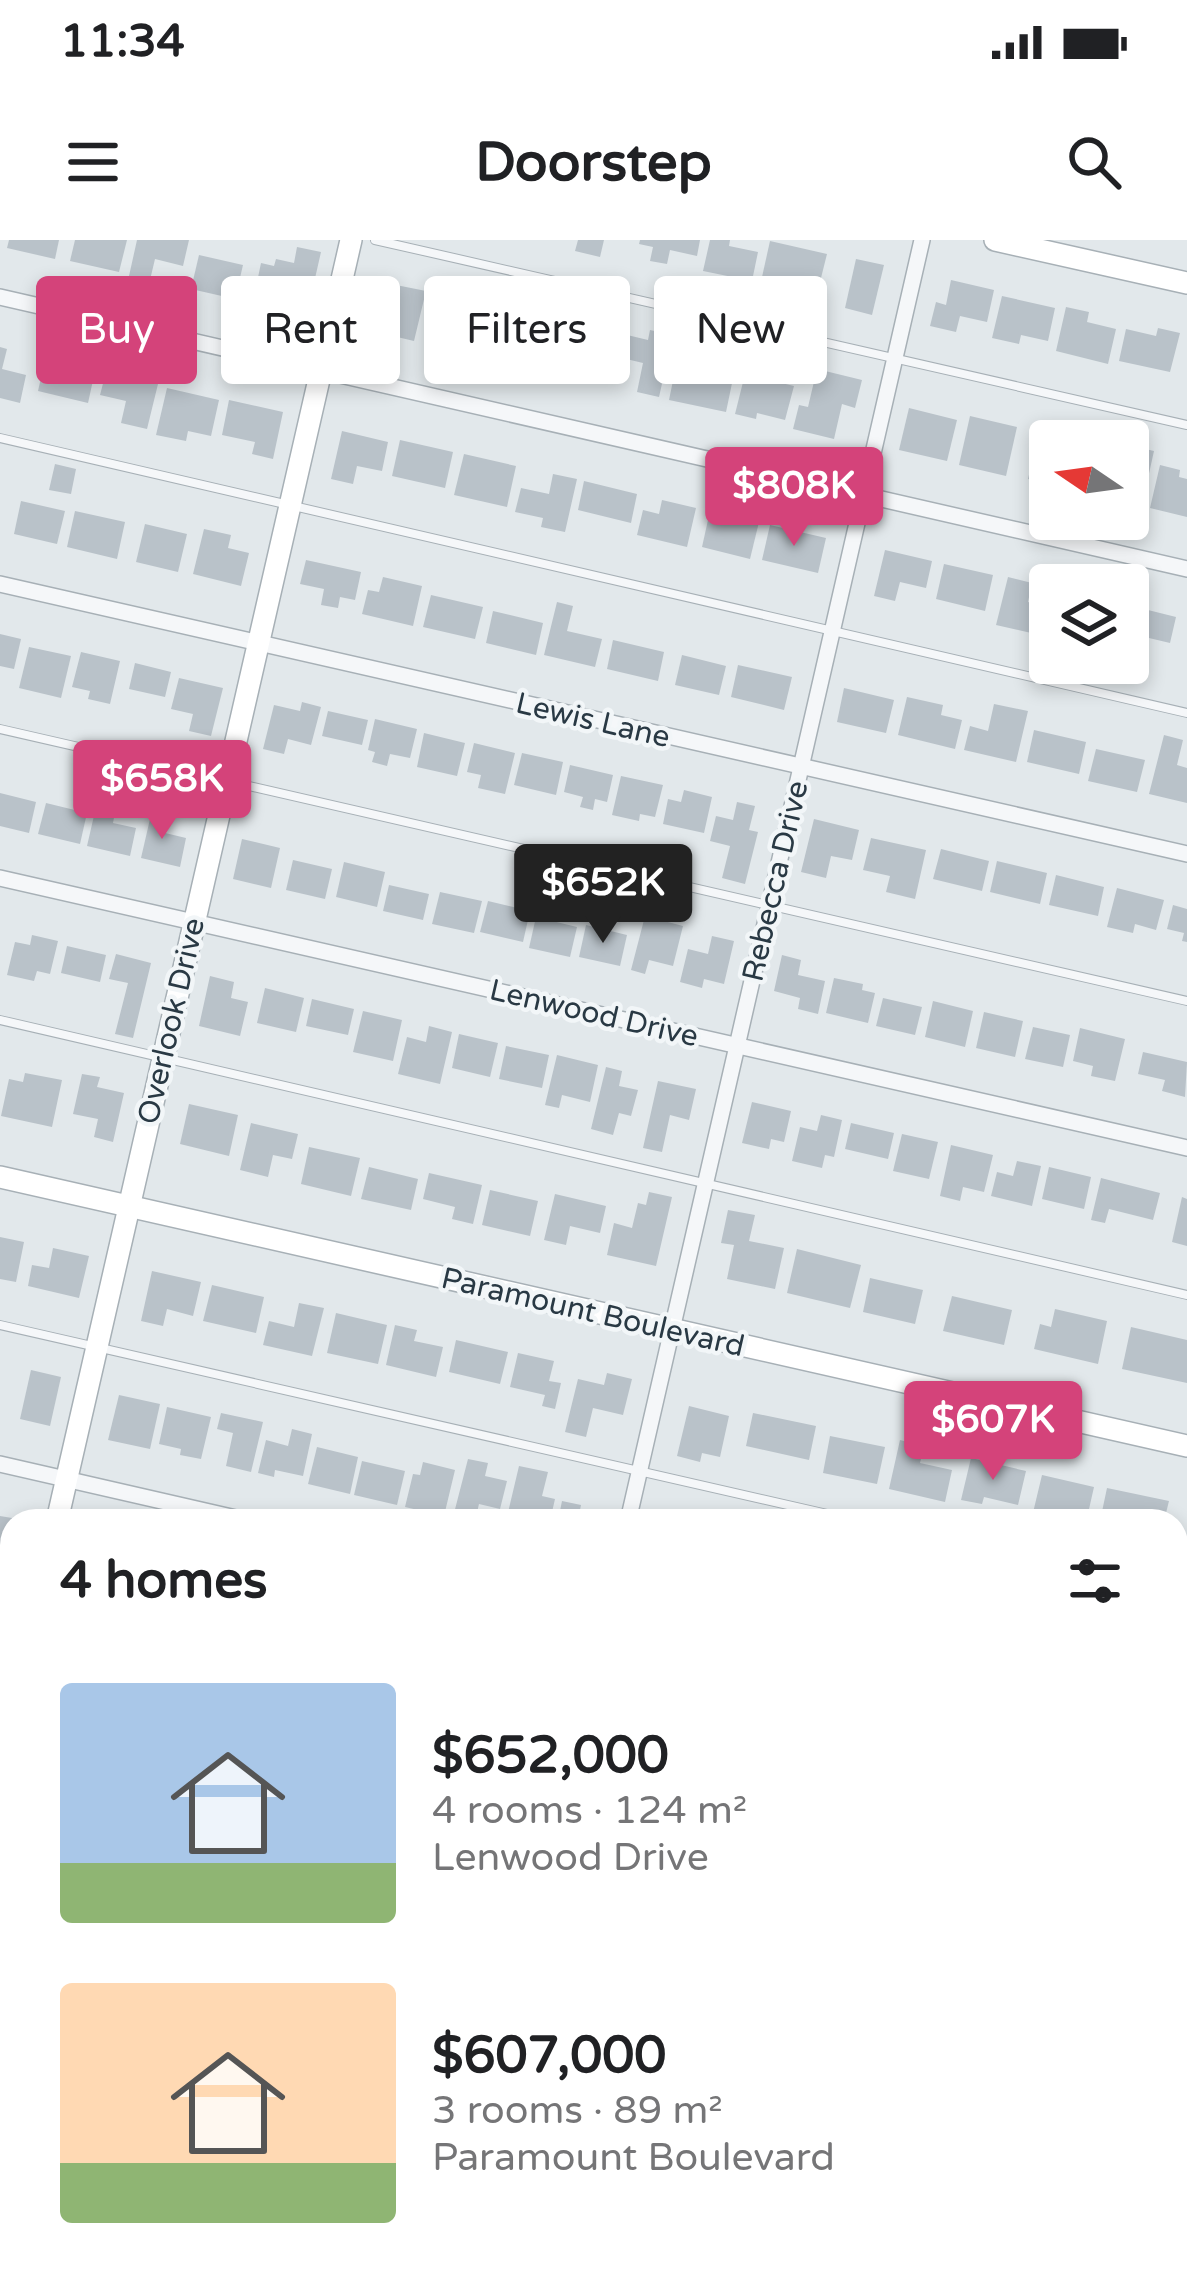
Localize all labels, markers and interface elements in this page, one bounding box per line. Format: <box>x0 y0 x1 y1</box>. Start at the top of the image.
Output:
text: 11:34 <box>60 15 185 69</box>
icon: menu <box>60 129 126 195</box>
icon: search <box>1061 129 1127 195</box>
text: Doorstep <box>475 130 712 195</box>
chip: Buy <box>36 276 197 384</box>
chip: Rent <box>221 276 400 384</box>
chip: Filters <box>424 276 630 384</box>
chip: New <box>654 276 827 384</box>
north arrow <box>1029 420 1149 540</box>
map controls <box>1029 420 1149 684</box>
pin: $808K <box>710 447 878 549</box>
text: $808K <box>732 462 856 509</box>
button: layers <box>1029 564 1149 684</box>
street label: Lewis Lane <box>512 685 674 756</box>
pin: $658K <box>78 740 246 842</box>
text: $658K <box>100 755 224 802</box>
street label: Rebecca Drive <box>734 777 817 985</box>
pin: $652K <box>519 844 687 946</box>
text: $652K <box>541 859 665 906</box>
street label: Overlook Drive <box>130 914 213 1128</box>
street label: Lenwood Drive <box>486 972 702 1055</box>
street label: Paramount Boulevard <box>438 1260 748 1365</box>
pin: $607K <box>909 1381 1077 1483</box>
text: $607K <box>931 1396 1055 1443</box>
icon: filters <box>1062 1548 1128 1614</box>
text: 4 homes <box>60 1550 268 1612</box>
text: $652,000 <box>432 1725 669 1787</box>
icon: home <box>156 1731 300 1875</box>
text: 4 rooms · 124 m² <box>432 1787 747 1834</box>
text: Lenwood Drive <box>432 1834 709 1881</box>
text: $607,000 <box>432 2025 666 2087</box>
icon: home <box>156 2031 300 2175</box>
text: 3 rooms · 89 m² <box>432 2087 723 2134</box>
text: Paramount Boulevard <box>432 2134 835 2181</box>

